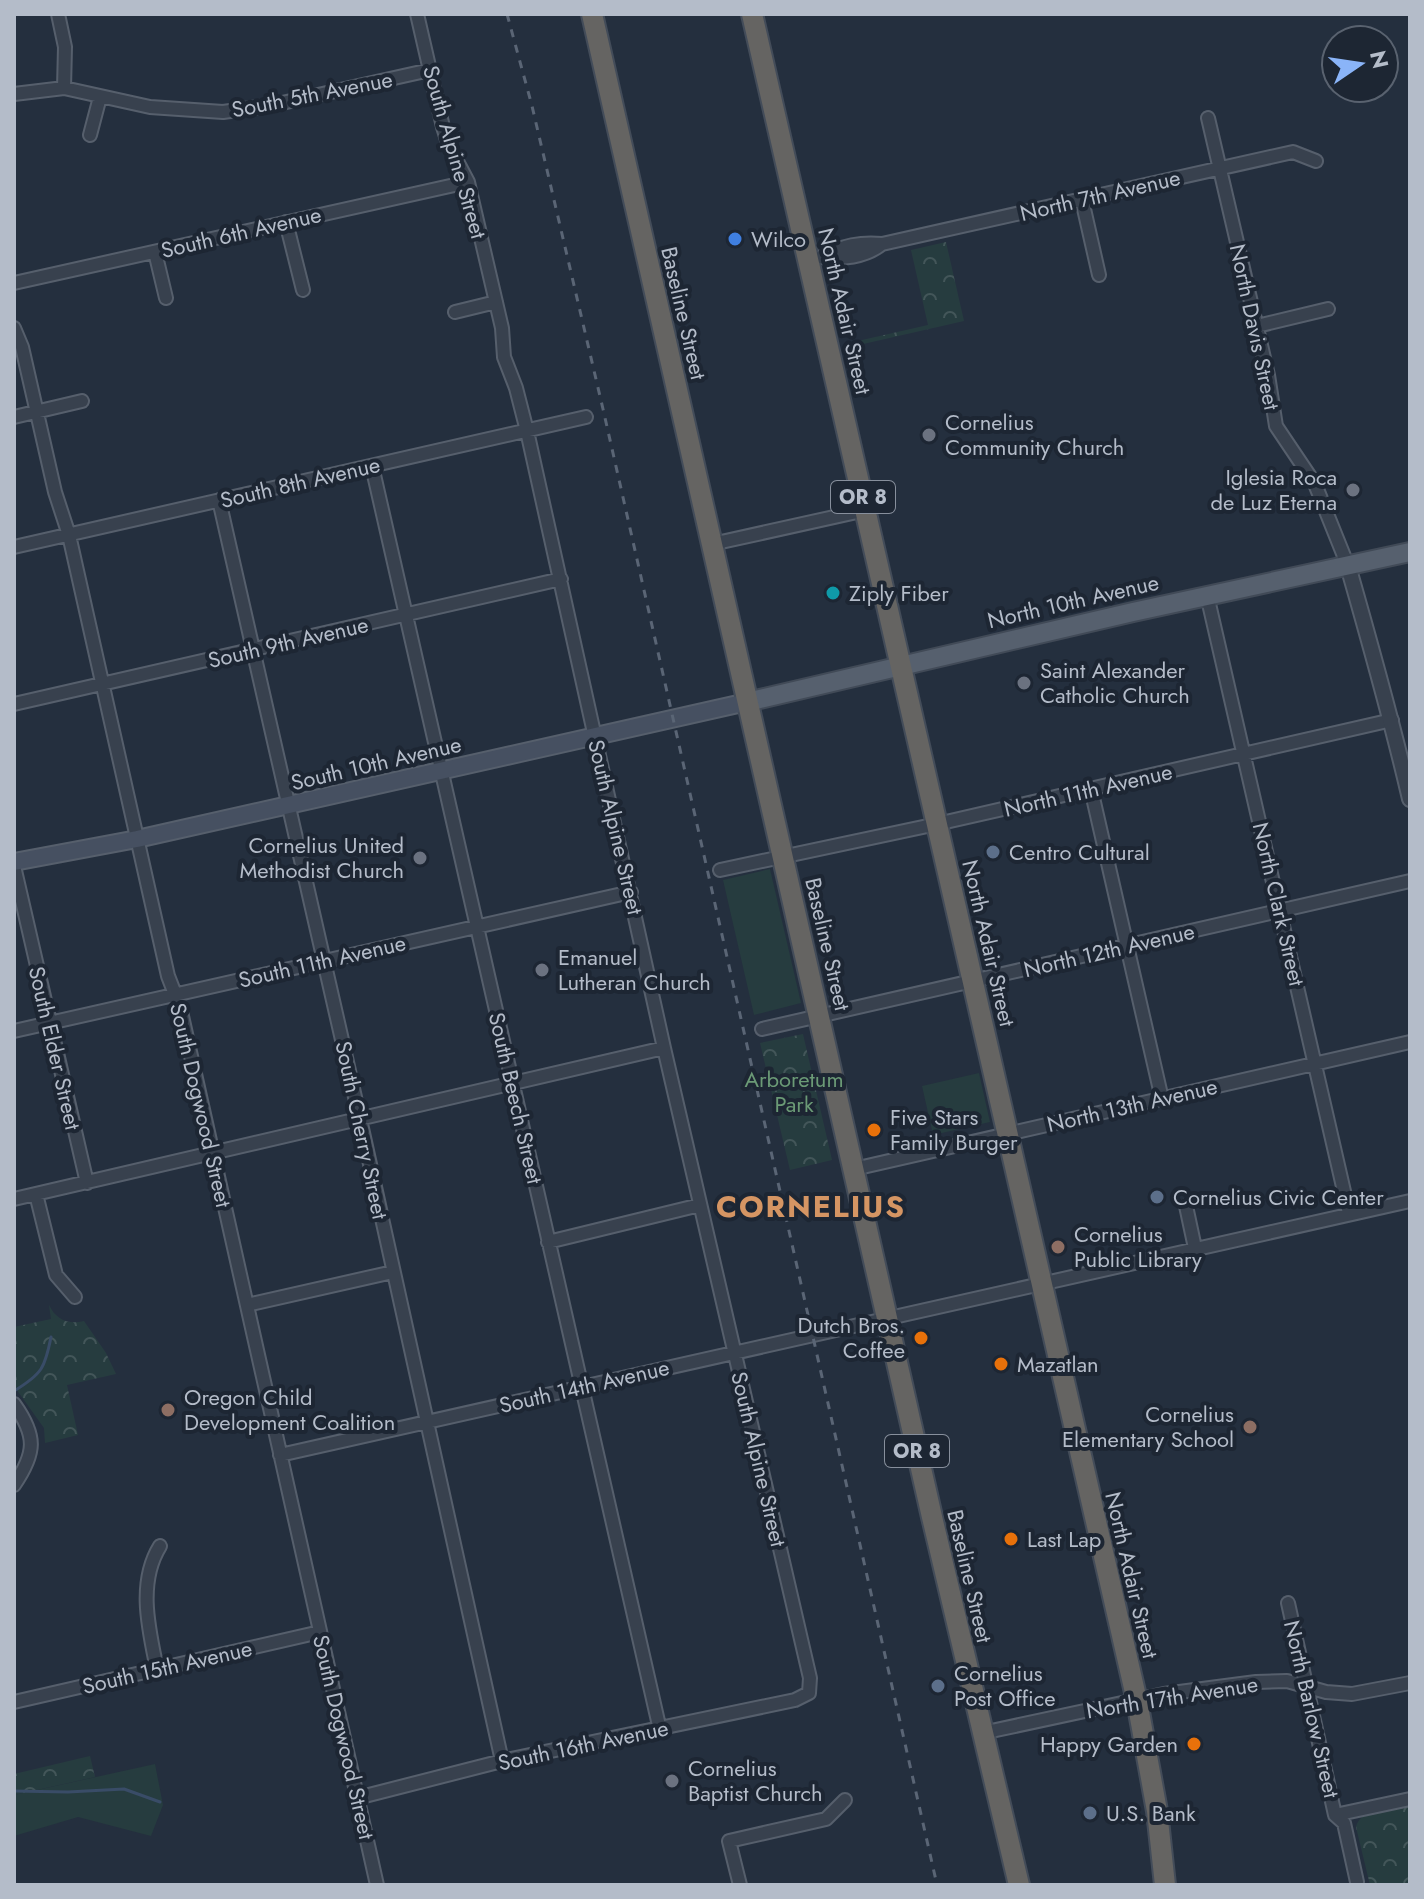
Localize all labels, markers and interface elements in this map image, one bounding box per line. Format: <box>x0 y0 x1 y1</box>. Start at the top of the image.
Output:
north arrow <box>1320 24 1400 104</box>
text: N <box>1362 47 1397 72</box>
street label: South Alpine Street <box>415 62 495 243</box>
street label: South 5th Avenue <box>229 63 395 125</box>
street label: North 7th Avenue <box>1017 161 1183 229</box>
street label: South 6th Avenue <box>158 198 324 266</box>
place label: Wilco <box>751 223 806 255</box>
street label: North Adair Street <box>810 225 880 398</box>
marker: Wilco <box>726 230 744 248</box>
street label: North Davis Street <box>1222 241 1288 414</box>
street label: Baseline Street <box>653 243 715 383</box>
place label: Cornelius Community Church <box>945 406 1124 463</box>
marker: Cornelius Community Church <box>920 426 938 444</box>
street label: South 8th Avenue <box>217 448 383 516</box>
place label: Iglesia Roca de Luz Eterna <box>1210 461 1337 518</box>
road number: OR 8 <box>831 481 895 513</box>
marker: Iglesia Roca de Luz Eterna <box>1344 481 1362 499</box>
street label: North 10th Avenue <box>984 566 1162 636</box>
place label: Ziply Fiber <box>849 577 949 609</box>
marker: Ziply Fiber <box>824 584 842 602</box>
street label: South 9th Avenue <box>205 608 371 676</box>
place label: Saint Alexander Catholic Church <box>1040 654 1190 711</box>
marker: Saint Alexander Catholic Church <box>1015 674 1033 692</box>
street label: South 10th Avenue <box>288 728 464 798</box>
street label: South Alpine Street <box>580 736 652 918</box>
street label: North 11th Avenue <box>1001 755 1175 825</box>
street label: North Clark Street <box>1245 819 1314 990</box>
place label: Cornelius United Methodist Church <box>240 829 404 886</box>
place label: Centro Cultural <box>1009 836 1150 868</box>
marker: Centro Cultural <box>984 843 1002 861</box>
marker: Cornelius United Methodist Church <box>411 849 429 867</box>
street label: North Adair Street <box>954 857 1024 1030</box>
street label: Baseline Street <box>797 874 859 1014</box>
street label: North 12th Avenue <box>1020 915 1198 985</box>
street label: South 11th Avenue <box>235 926 409 996</box>
place label: Emanuel Lutheran Church <box>558 941 711 998</box>
marker: Emanuel Lutheran Church <box>533 961 551 979</box>
street label: South Elder Street <box>21 963 90 1134</box>
street label: South Dogwood Street <box>162 1000 240 1211</box>
street label: South Beech Street <box>481 1009 551 1188</box>
street label: South Cherry Street <box>327 1038 397 1223</box>
park label: Arboretum Park <box>744 1063 844 1120</box>
street label: North 13th Avenue <box>1044 1070 1220 1140</box>
place label: Five Stars Family Burger <box>890 1101 1018 1158</box>
marker: Five Stars Family Burger <box>865 1121 883 1139</box>
place label: Cornelius Civic Center <box>1173 1181 1384 1213</box>
district label: CORNELIUS <box>716 1185 906 1228</box>
marker: Cornelius Civic Center <box>1148 1188 1166 1206</box>
place label: Cornelius Public Library <box>1074 1218 1202 1275</box>
marker: Cornelius Public Library <box>1049 1238 1067 1256</box>
place label: Dutch Bros. Coffee <box>798 1309 905 1366</box>
marker: Dutch Bros. Coffee <box>912 1329 930 1347</box>
place label: Mazatlan <box>1017 1348 1099 1380</box>
street label: South 14th Avenue <box>496 1351 672 1421</box>
marker: Mazatlan <box>992 1355 1010 1373</box>
street label: South Alpine Street <box>723 1368 795 1550</box>
place label: Oregon Child Development Coalition <box>184 1381 395 1438</box>
place label: Cornelius Elementary School <box>1062 1398 1234 1455</box>
marker: Oregon Child Development Coalition <box>159 1401 177 1419</box>
marker: Cornelius Elementary School <box>1241 1418 1259 1436</box>
road number: OR 8 <box>885 1435 949 1467</box>
street label: North Adair Street <box>1097 1489 1167 1662</box>
street label: Baseline Street <box>939 1506 1001 1646</box>
place label: Last Lap <box>1027 1523 1101 1555</box>
marker: Last Lap <box>1002 1530 1020 1548</box>
street label: North Barlow Street <box>1276 1617 1348 1802</box>
street label: South 15th Avenue <box>79 1632 255 1702</box>
street label: South Dogwood Street <box>305 1632 383 1843</box>
place label: Cornelius Post Office <box>954 1657 1056 1714</box>
street label: North 17th Avenue <box>1084 1668 1260 1726</box>
marker: Cornelius Post Office <box>929 1677 947 1695</box>
street label: South 16th Avenue <box>495 1711 671 1779</box>
place label: Happy Garden <box>1040 1728 1178 1760</box>
marker: Happy Garden <box>1185 1735 1203 1753</box>
place label: Cornelius Baptist Church <box>688 1752 823 1809</box>
marker: Cornelius Baptist Church <box>663 1772 681 1790</box>
place label: U.S. Bank <box>1106 1797 1196 1829</box>
marker: U.S. Bank <box>1081 1804 1099 1822</box>

